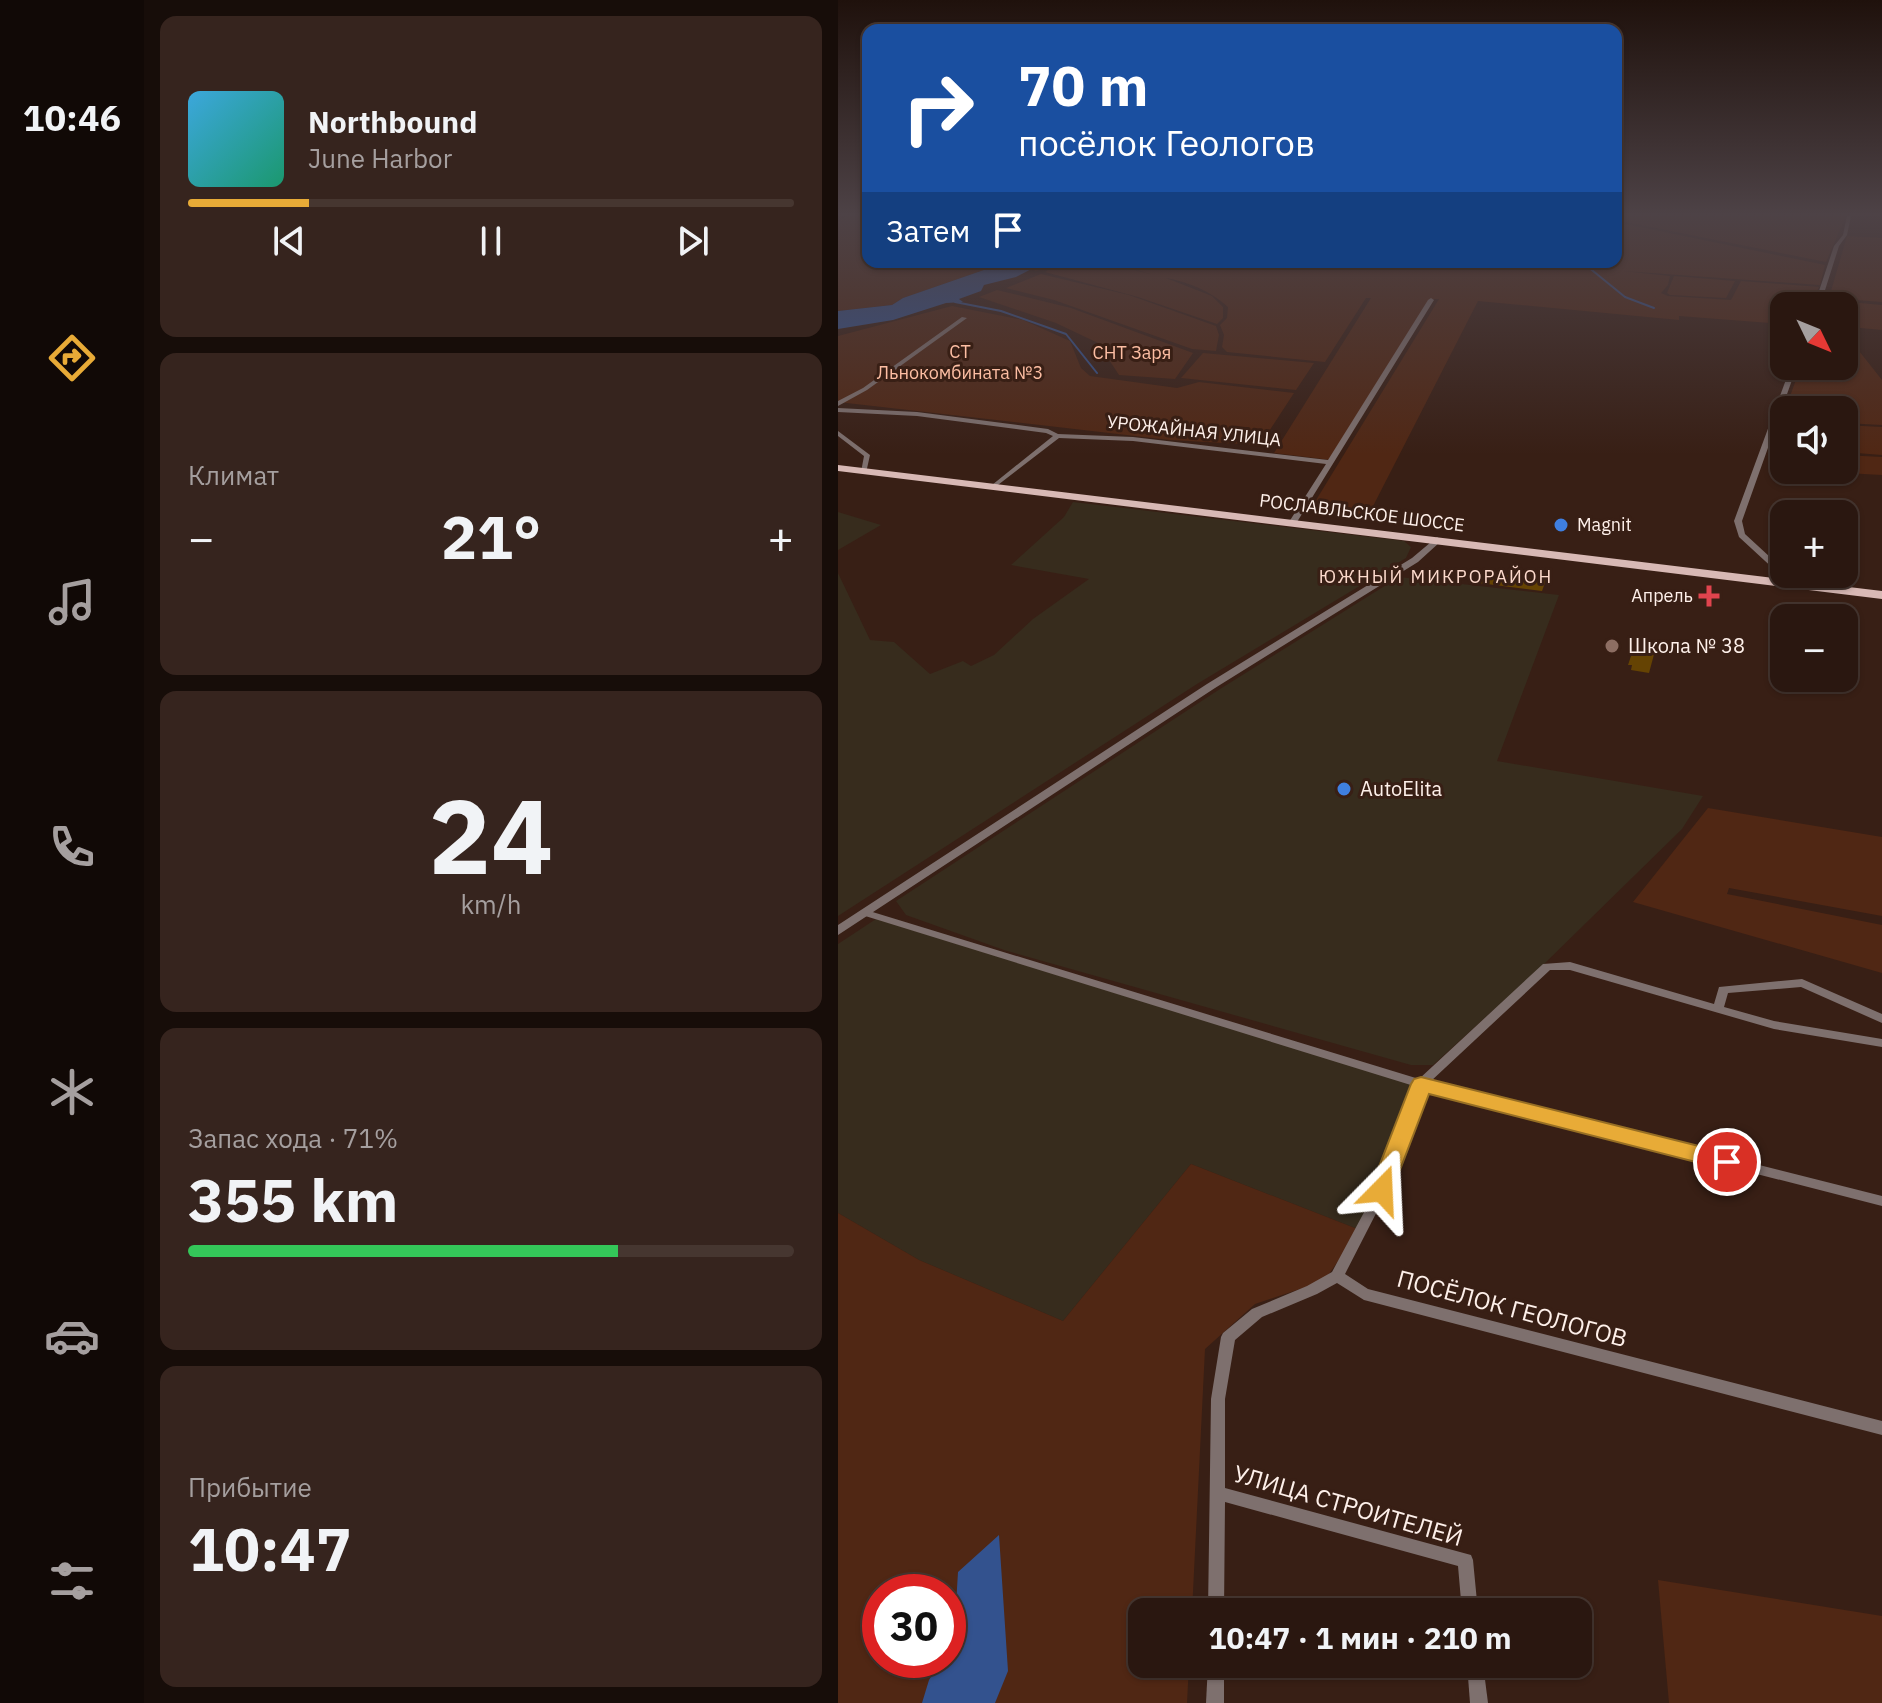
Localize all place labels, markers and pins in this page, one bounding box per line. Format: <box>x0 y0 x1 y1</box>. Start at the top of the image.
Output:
place label: Magnit <box>1577 513 1632 536</box>
marker: Magnit <box>1552 516 1570 534</box>
place label: Апрель <box>1631 584 1693 607</box>
marker: Апрель <box>1700 587 1718 605</box>
place label: Школа № 38 <box>1628 632 1745 659</box>
marker: Школа № 38 <box>1603 637 1621 655</box>
place label: AutoElita <box>1360 775 1442 802</box>
marker: AutoElita <box>1335 780 1353 798</box>
pin <box>1693 1128 1761 1196</box>

